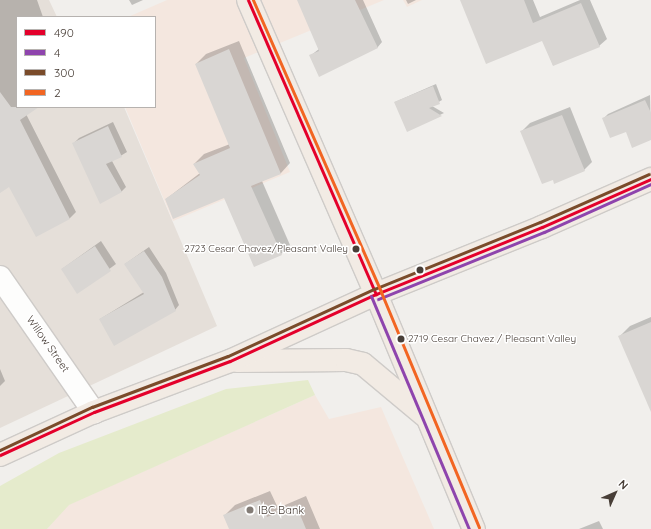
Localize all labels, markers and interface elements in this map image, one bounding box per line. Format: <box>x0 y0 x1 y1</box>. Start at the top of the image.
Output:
legend <box>16 16 156 108</box>
text: 490 <box>54 25 74 40</box>
text: 4 <box>54 45 60 60</box>
text: 300 <box>54 65 75 80</box>
text: 2 <box>54 85 61 100</box>
place label: 2723 Cesar Chavez/Pleasant Valley <box>184 243 348 255</box>
marker: 2723 Cesar Chavez/Pleasant Valley <box>351 244 361 254</box>
unlabelled marker <box>415 265 425 275</box>
street label: Willow Street <box>24 313 72 375</box>
place label: 2719 Cesar Chavez / Pleasant Valley <box>408 333 576 345</box>
marker: 2719 Cesar Chavez / Pleasant Valley <box>396 334 406 344</box>
north arrow <box>595 473 635 513</box>
text: N <box>616 477 631 492</box>
place label: IBC Bank <box>258 503 304 517</box>
marker: IBC Bank <box>245 505 255 515</box>

